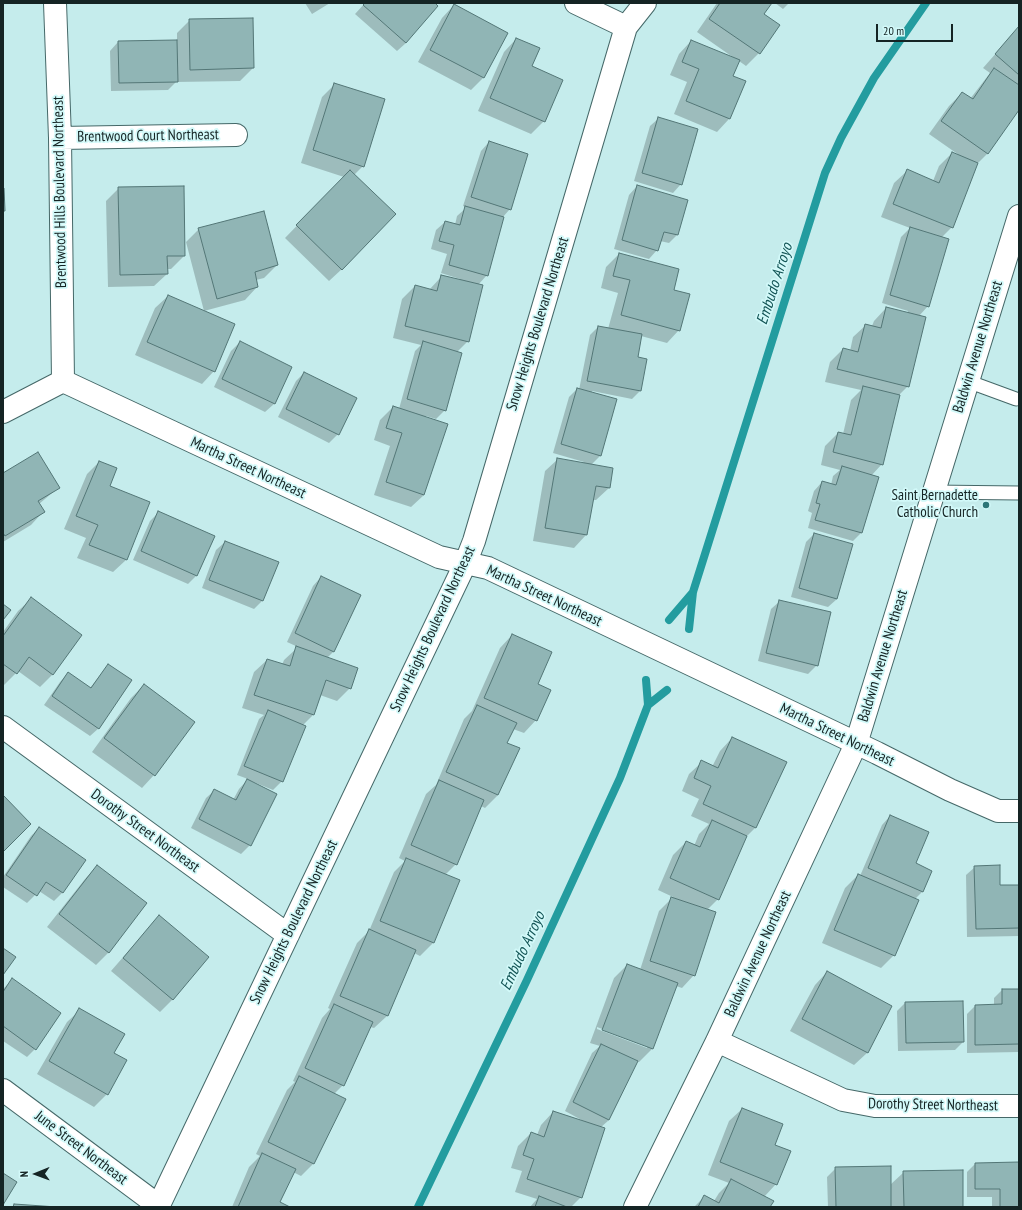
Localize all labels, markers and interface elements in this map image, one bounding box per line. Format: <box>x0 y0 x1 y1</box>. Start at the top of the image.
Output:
scale bar <box>878 16 955 42</box>
text: 20 m <box>883 23 904 38</box>
street label: Brentwood Hills Boulevard Northeast <box>49 96 71 288</box>
street label: Brentwood Court Northeast <box>77 126 219 146</box>
street label: Snow Heights Boulevard Northeast <box>503 235 573 413</box>
water label: Embudo Arroyo <box>753 241 797 327</box>
street label: Baldwin Avenue Northeast <box>949 279 1007 415</box>
street label: Martha Street Northeast <box>187 433 309 503</box>
place label: Saint Bernadette Catholic Church <box>891 487 978 522</box>
marker: Saint Bernadette Catholic Church <box>981 500 991 510</box>
street label: Snow Heights Boulevard Northeast <box>387 543 479 715</box>
street label: Martha Street Northeast <box>483 561 605 631</box>
street label: Baldwin Avenue Northeast <box>854 588 912 724</box>
street label: Martha Street Northeast <box>777 699 897 771</box>
street label: Dorothy Street Northeast <box>87 786 203 876</box>
street label: Snow Heights Boulevard Northeast <box>246 837 342 1007</box>
street label: Baldwin Avenue Northeast <box>721 888 795 1020</box>
water label: Embudo Arroyo <box>496 909 550 993</box>
street label: Dorothy Street Northeast <box>868 1095 998 1115</box>
street label: June Street Northeast <box>31 1107 131 1189</box>
north arrow <box>16 1154 56 1194</box>
text: N <box>17 1171 31 1177</box>

